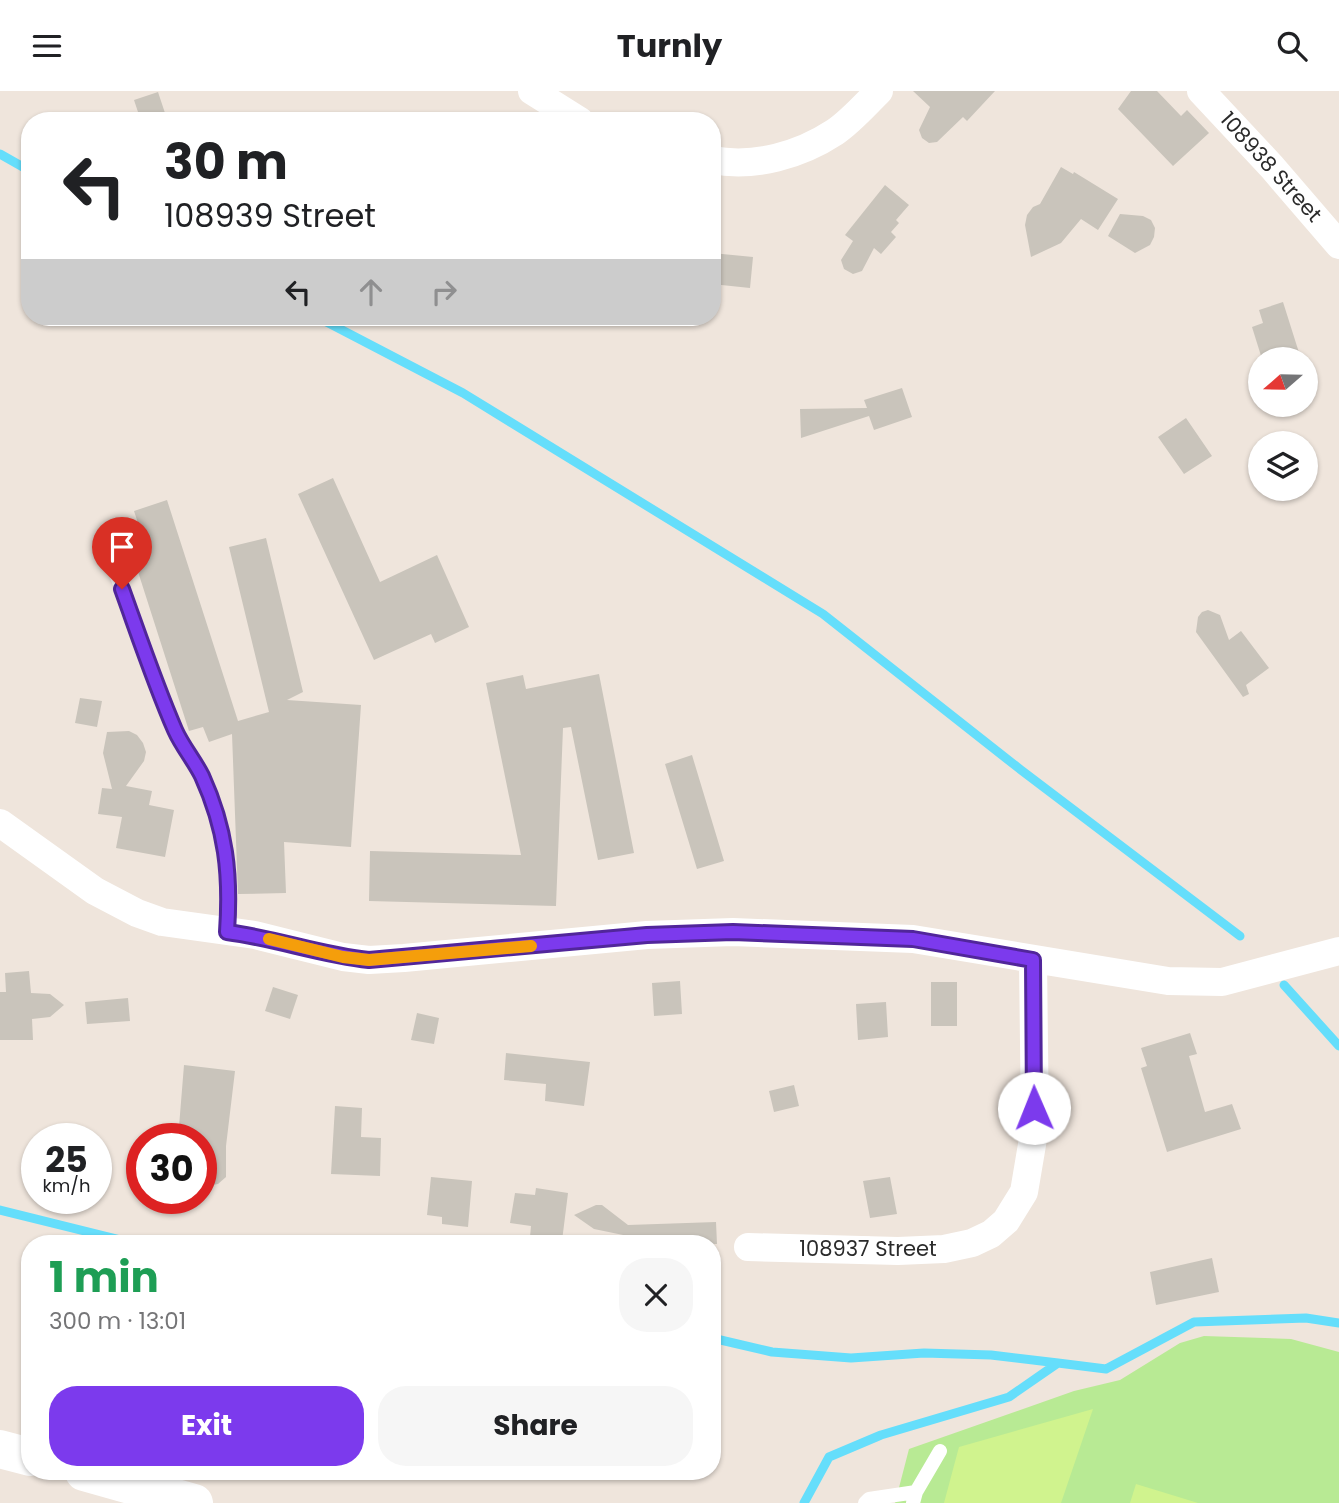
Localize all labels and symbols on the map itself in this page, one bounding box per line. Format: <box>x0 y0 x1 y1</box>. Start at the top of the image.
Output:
street label: 108938 Street <box>1214 105 1329 228</box>
north arrow <box>1248 347 1318 417</box>
pin <box>92 517 152 589</box>
position arrow <box>997 1071 1071 1145</box>
speed limit sign: 30 <box>126 1123 217 1214</box>
street label: 108937 Street <box>799 1234 937 1263</box>

